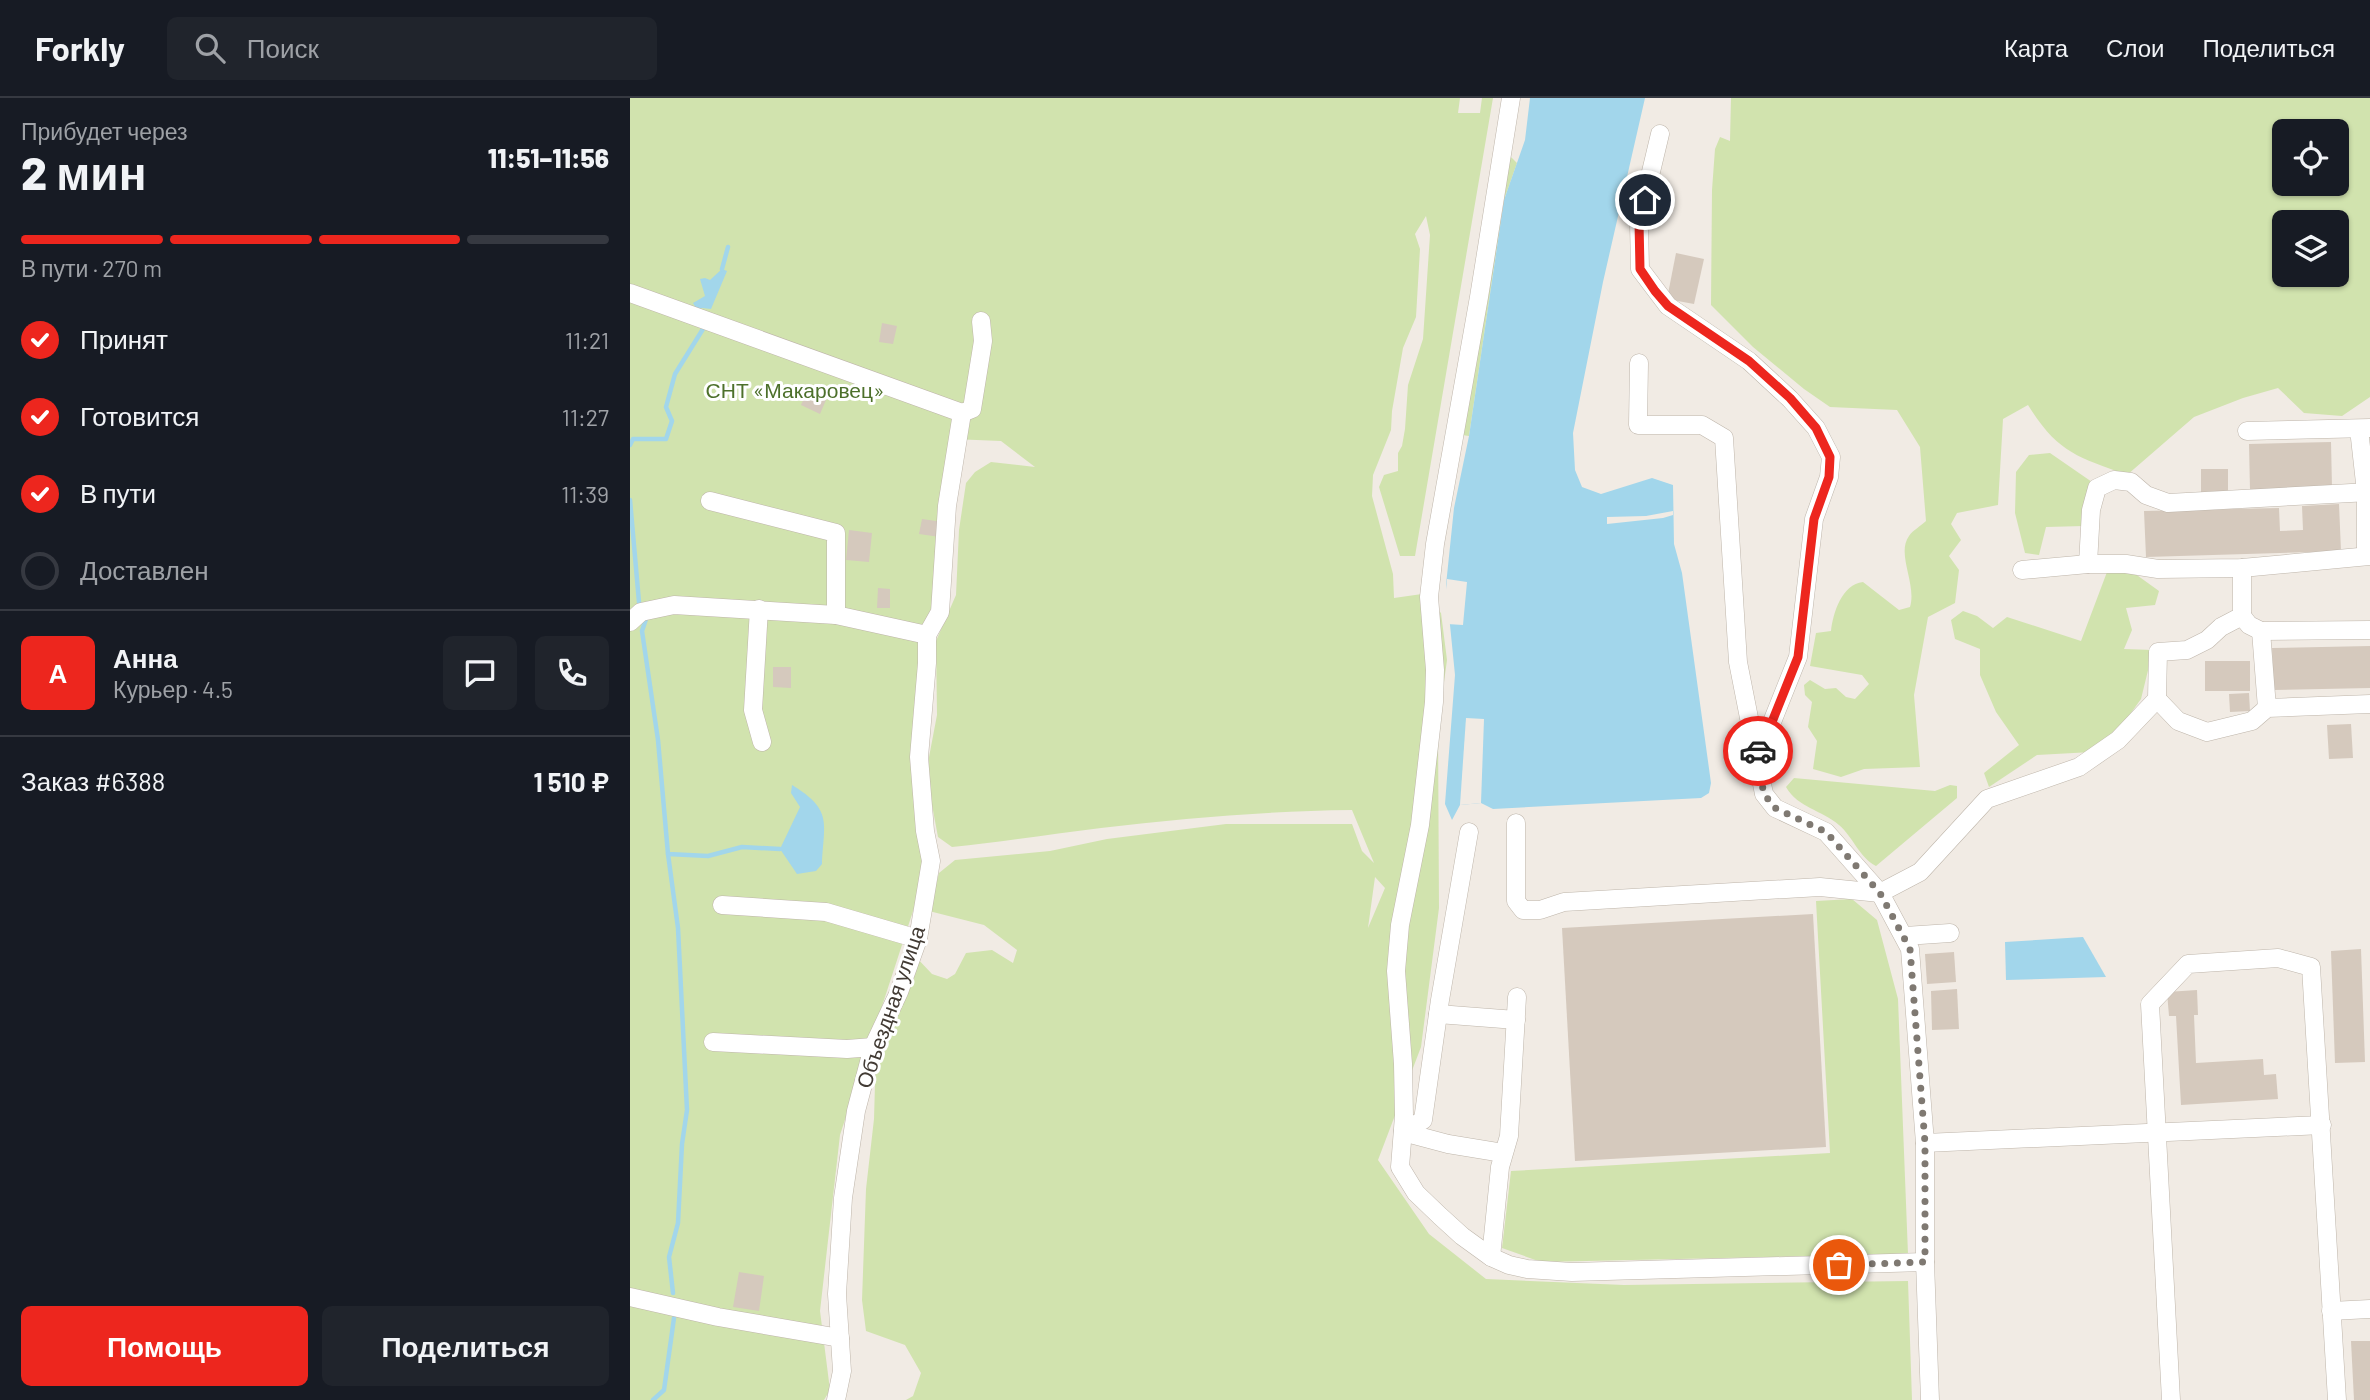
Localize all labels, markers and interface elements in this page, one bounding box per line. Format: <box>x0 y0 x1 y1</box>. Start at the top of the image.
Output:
search box <box>167 17 657 80</box>
text: Forkly <box>35 28 125 68</box>
icon: search <box>191 29 229 67</box>
text: Поиск <box>247 32 319 63</box>
text: Карта <box>2004 33 2068 62</box>
text: Слои <box>2106 33 2164 62</box>
text: Поделиться <box>2202 33 2335 62</box>
text: Прибудет через <box>21 117 188 145</box>
map controls <box>2272 119 2349 287</box>
button: locate <box>2272 119 2349 196</box>
text: 11:51–11:56 <box>488 142 609 173</box>
text: 2 мин <box>21 144 146 199</box>
pin <box>1615 170 1675 230</box>
icon: home <box>1626 181 1664 219</box>
button: layers <box>2272 210 2349 287</box>
text: В пути · 270 m <box>21 254 162 282</box>
icon: check <box>21 321 59 359</box>
text: Принят <box>80 323 168 354</box>
text: 11:21 <box>565 326 609 354</box>
park label: СНТ «Макаровец» <box>706 377 884 402</box>
icon: check <box>21 398 59 436</box>
text: Готовится <box>80 400 199 431</box>
text: 11:27 <box>562 403 609 431</box>
icon: check <box>21 475 59 513</box>
text: В пути <box>80 477 156 508</box>
text: 11:39 <box>561 480 609 508</box>
text: Доставлен <box>80 554 209 585</box>
button: chat <box>443 636 517 710</box>
button: phone <box>535 636 609 710</box>
text: Анна <box>113 642 178 673</box>
text: А <box>49 657 67 688</box>
text: Курьер · 4.5 <box>113 675 233 703</box>
courier <box>1723 716 1793 786</box>
icon: car <box>1739 732 1777 770</box>
text: Заказ #6388 <box>21 765 165 796</box>
text: 1 510 ₽ <box>533 766 609 797</box>
street label: Объездная улица <box>850 922 929 1091</box>
pin <box>1809 1235 1869 1295</box>
icon: bag <box>1820 1246 1858 1284</box>
button: Помощь <box>21 1306 308 1386</box>
button: Поделиться <box>322 1306 609 1386</box>

